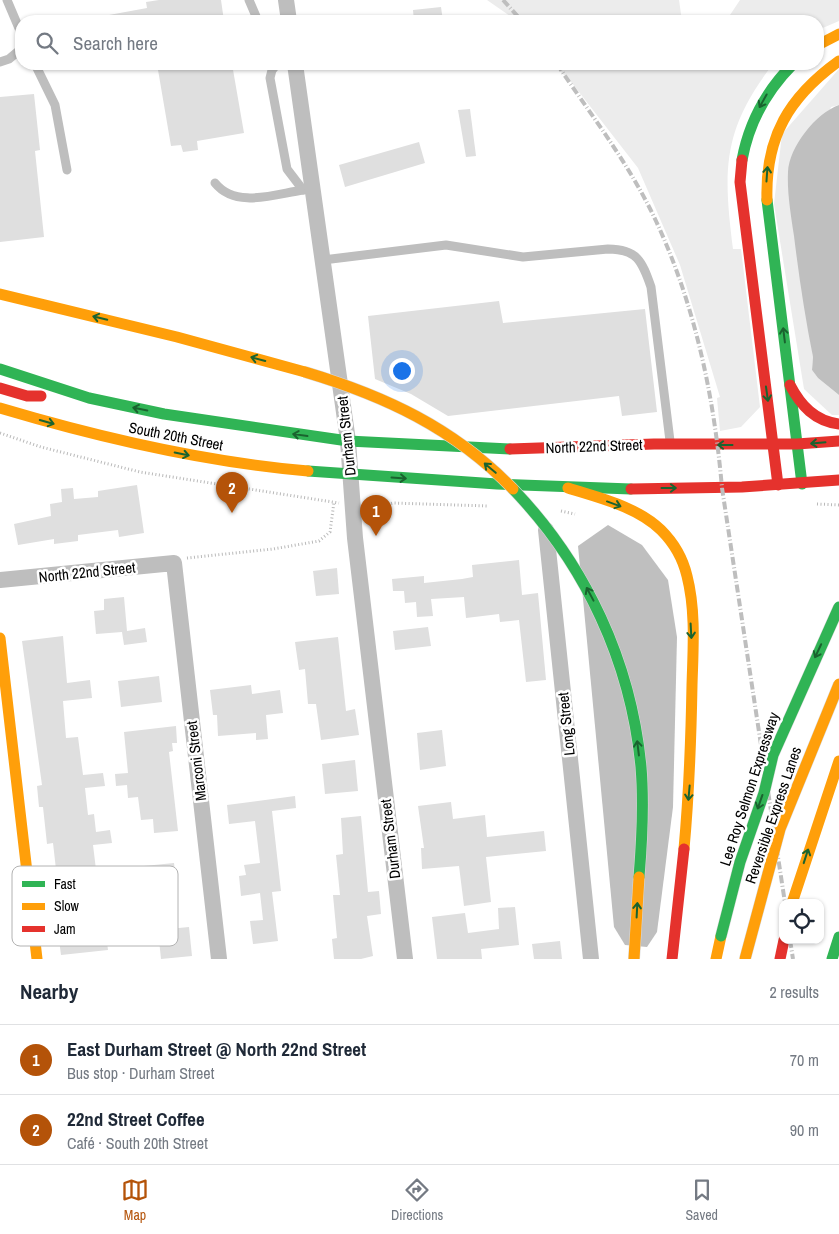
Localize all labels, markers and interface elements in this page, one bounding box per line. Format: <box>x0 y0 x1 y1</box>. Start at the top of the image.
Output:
search box <box>15 15 824 70</box>
icon: search <box>33 29 61 57</box>
text: Search here <box>73 30 158 56</box>
one-way arrow <box>757 94 767 108</box>
one-way arrow <box>762 166 771 182</box>
one-way arrow <box>93 313 109 322</box>
one-way arrow <box>778 328 788 344</box>
one-way arrow <box>250 353 266 363</box>
your location <box>389 358 415 384</box>
one-way arrow <box>763 386 773 402</box>
street label: Durham Street <box>331 395 361 477</box>
one-way arrow <box>132 404 148 413</box>
street label: South 20th Street <box>127 417 226 456</box>
one-way arrow <box>38 418 54 427</box>
one-way arrow <box>292 430 308 440</box>
street label: North 22nd Street <box>545 434 643 458</box>
one-way arrow <box>810 438 826 447</box>
one-way arrow <box>718 440 734 450</box>
one-way arrow <box>174 450 190 459</box>
one-way arrow <box>483 462 496 473</box>
pin: 2 <box>216 472 248 513</box>
one-way arrow <box>391 474 407 483</box>
one-way arrow <box>660 483 677 493</box>
pin: 1 <box>360 495 392 536</box>
one-way arrow <box>606 500 621 509</box>
street label: North 22nd Street <box>38 556 137 588</box>
one-way arrow <box>585 587 594 602</box>
one-way arrow <box>687 622 696 638</box>
one-way arrow <box>813 643 822 658</box>
street label: Long Street <box>552 691 580 757</box>
street label: Lee Roy Selmon Expressway <box>714 709 784 869</box>
street label: Marconi Street <box>181 719 211 802</box>
one-way arrow <box>633 740 643 756</box>
street label: Reversible Express Lanes <box>740 744 806 886</box>
one-way arrow <box>684 785 694 801</box>
one-way arrow <box>755 794 765 810</box>
street label: Durham Street <box>375 797 405 880</box>
one-way arrow <box>801 848 811 864</box>
legend <box>12 866 178 946</box>
text: Fast <box>54 875 76 893</box>
text: Slow <box>54 897 80 915</box>
map controls <box>779 899 824 944</box>
button: locate <box>779 899 824 944</box>
one-way arrow <box>632 903 641 919</box>
text: Jam <box>54 920 76 938</box>
text: Nearby <box>20 977 78 1006</box>
text: 2 results <box>769 981 819 1003</box>
text: East Durham Street @ North 22nd Street <box>67 1036 366 1062</box>
text: 1 <box>32 1049 40 1071</box>
text: 70 m <box>790 1049 819 1071</box>
text: Bus stop · Durham Street <box>67 1062 214 1084</box>
text: 22nd Street Coffee <box>67 1106 205 1132</box>
text: 2 <box>32 1119 40 1141</box>
text: 90 m <box>790 1119 819 1141</box>
text: Café · South 20th Street <box>67 1132 208 1154</box>
tab: Map <box>121 1176 149 1224</box>
tab: Directions <box>391 1176 443 1224</box>
tab: Saved <box>685 1176 718 1224</box>

